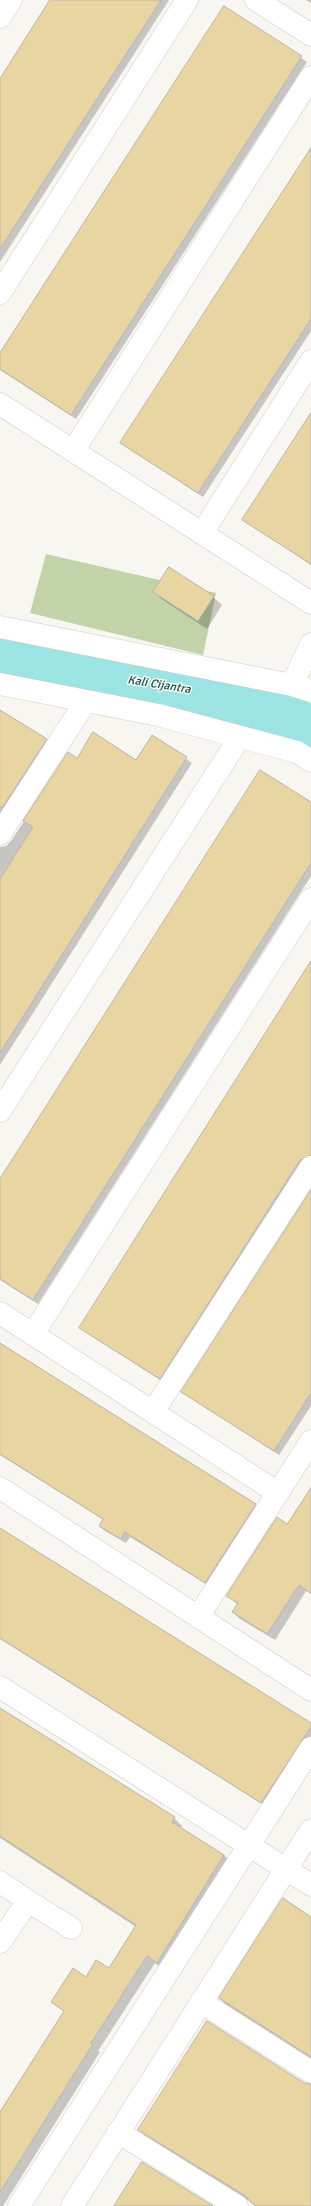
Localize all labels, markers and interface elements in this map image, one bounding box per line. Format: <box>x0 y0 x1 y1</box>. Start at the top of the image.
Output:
water label: Kali Cijantra <box>126 673 192 697</box>

